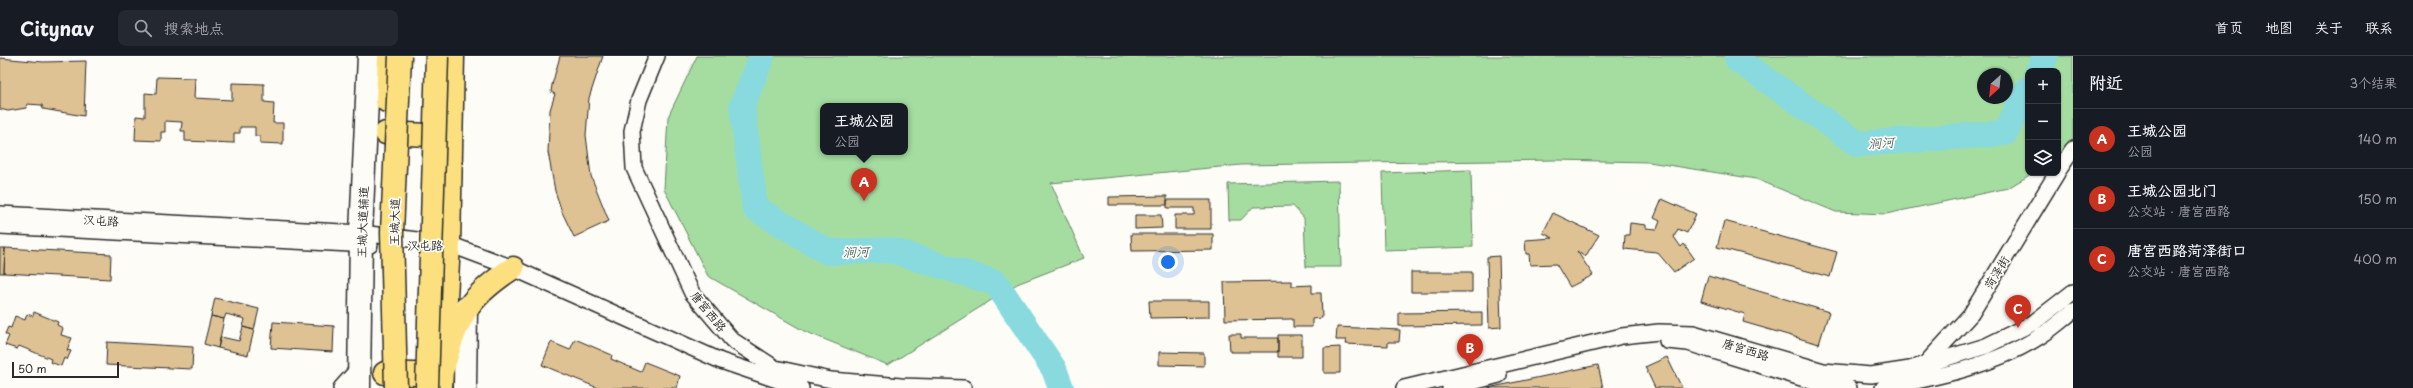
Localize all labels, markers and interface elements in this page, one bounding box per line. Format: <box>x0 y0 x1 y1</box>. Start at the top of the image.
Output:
search box <box>118 10 398 46</box>
text: Citynav <box>20 14 94 42</box>
text: 搜索地点 <box>164 16 224 39</box>
icon: search <box>132 17 154 39</box>
text: 首页 <box>2215 17 2243 38</box>
text: 地图 <box>2265 17 2293 38</box>
text: 关于 <box>2315 17 2343 38</box>
text: 联系 <box>2365 17 2393 38</box>
north arrow <box>1977 68 2013 104</box>
map controls <box>2025 68 2061 176</box>
button: + <box>2025 68 2061 104</box>
text: 附近 <box>2089 69 2123 95</box>
text: 3个结果 <box>2349 73 2397 92</box>
popup <box>820 103 908 155</box>
button: − <box>2025 104 2061 140</box>
text: 王城公园 <box>834 108 894 131</box>
text: 王城公园 <box>2127 118 2187 141</box>
text: A <box>2097 129 2107 148</box>
text: 140 m <box>2358 129 2397 148</box>
text: 公园 <box>834 131 860 150</box>
water label: 涧河 <box>1867 131 1897 152</box>
button: layers <box>2025 140 2061 176</box>
text: 公园 <box>2127 141 2153 160</box>
pin: A <box>851 168 877 201</box>
text: 王城公园北门 <box>2127 178 2217 201</box>
street label: 王城大道辅道 <box>352 186 372 258</box>
text: B <box>2098 189 2106 208</box>
text: 150 m <box>2358 189 2397 208</box>
street label: 王城大道 <box>385 198 403 246</box>
text: 公交站 · 唐宫西路 <box>2127 201 2230 220</box>
street label: 汉屯路 <box>83 210 119 230</box>
street label: 汉屯路 <box>407 236 443 254</box>
text: 唐宫西路菏泽街口 <box>2127 238 2247 261</box>
water label: 涧河 <box>843 241 871 261</box>
text: C <box>2097 249 2107 268</box>
text: 400 m <box>2354 249 2397 268</box>
your location <box>1158 252 1178 272</box>
street label: 菏泽街 <box>1979 252 2013 292</box>
text: 公交站 · 唐宫西路 <box>2127 261 2230 280</box>
street label: 唐宫西路 <box>687 287 731 335</box>
pin: C <box>2005 295 2031 328</box>
street label: 唐宫西路 <box>1720 333 1772 365</box>
pin: B <box>1457 334 1483 367</box>
scale bar <box>12 360 119 379</box>
text: 50 m <box>18 360 47 377</box>

